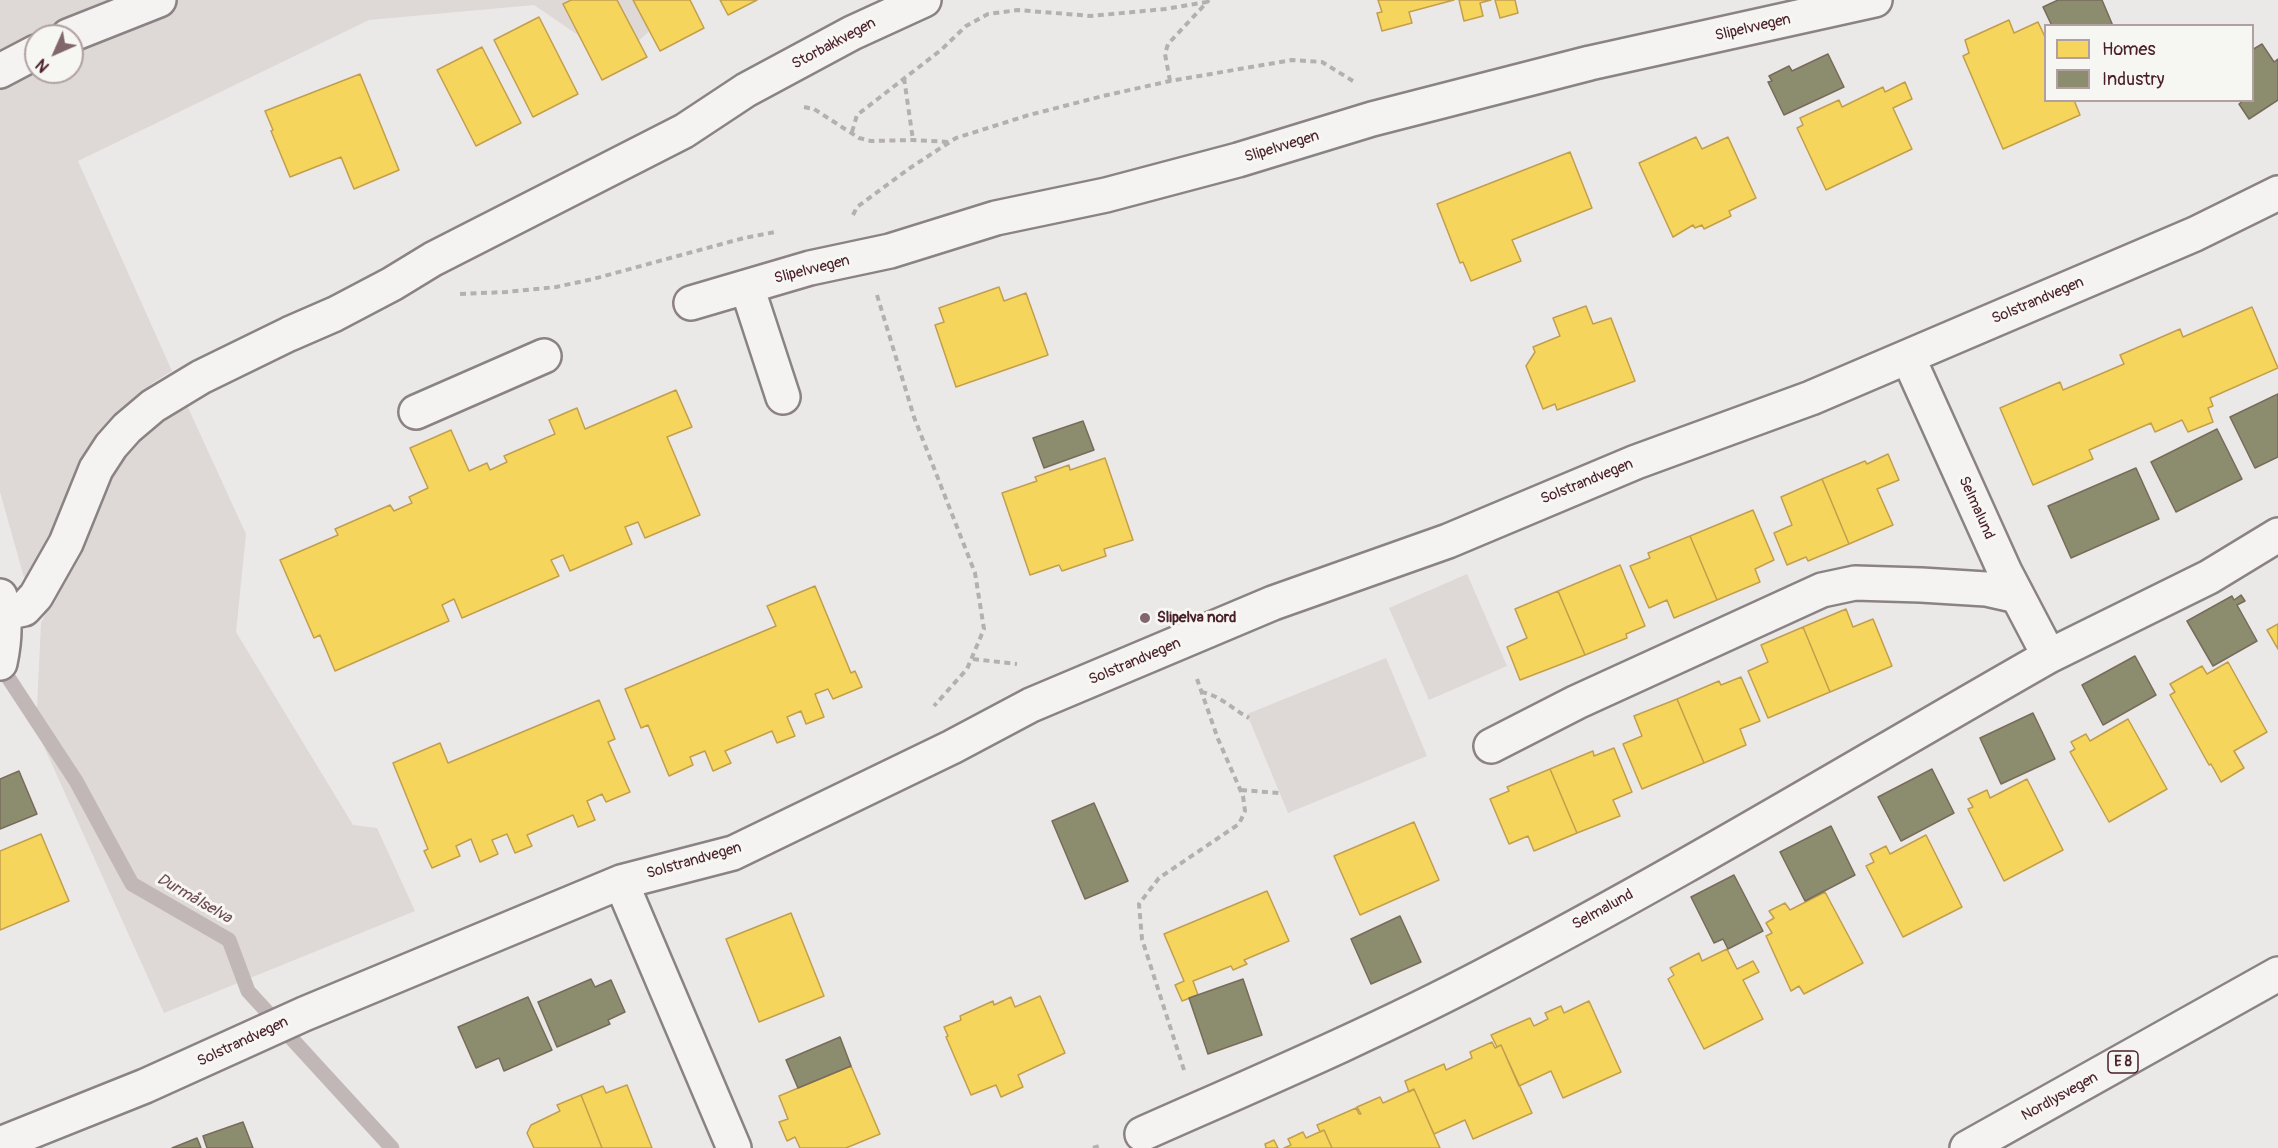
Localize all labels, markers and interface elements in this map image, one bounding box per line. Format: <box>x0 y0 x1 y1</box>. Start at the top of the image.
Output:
street label: Slipelvvegen <box>1713 11 1793 45</box>
street label: Storbakkvegen <box>789 14 879 74</box>
north arrow <box>24 24 84 84</box>
legend <box>2044 24 2254 102</box>
text: Homes <box>2102 38 2155 61</box>
text: N <box>32 54 54 76</box>
text: Industry <box>2102 68 2165 91</box>
street label: Slipelvvegen <box>1243 127 1321 167</box>
street label: Slipelvvegen <box>772 252 852 288</box>
street label: Solstrandvegen <box>1989 274 2087 328</box>
street label: Solstrandvegen <box>1538 455 1636 509</box>
street label: Selmalund <box>1954 474 1998 542</box>
place label: Slipelva nord <box>1157 609 1236 627</box>
marker: Slipelva nord <box>1138 611 1152 625</box>
street label: Solstrandvegen <box>1086 635 1184 689</box>
street label: Solstrandvegen <box>644 839 744 883</box>
water label: Durmålselva <box>153 870 235 928</box>
street label: Selmalund <box>1569 886 1637 934</box>
street label: Solstrandvegen <box>195 1013 291 1071</box>
road number: E 8 <box>2108 1051 2138 1073</box>
street label: Nordlysvegen <box>2019 1069 2101 1125</box>

